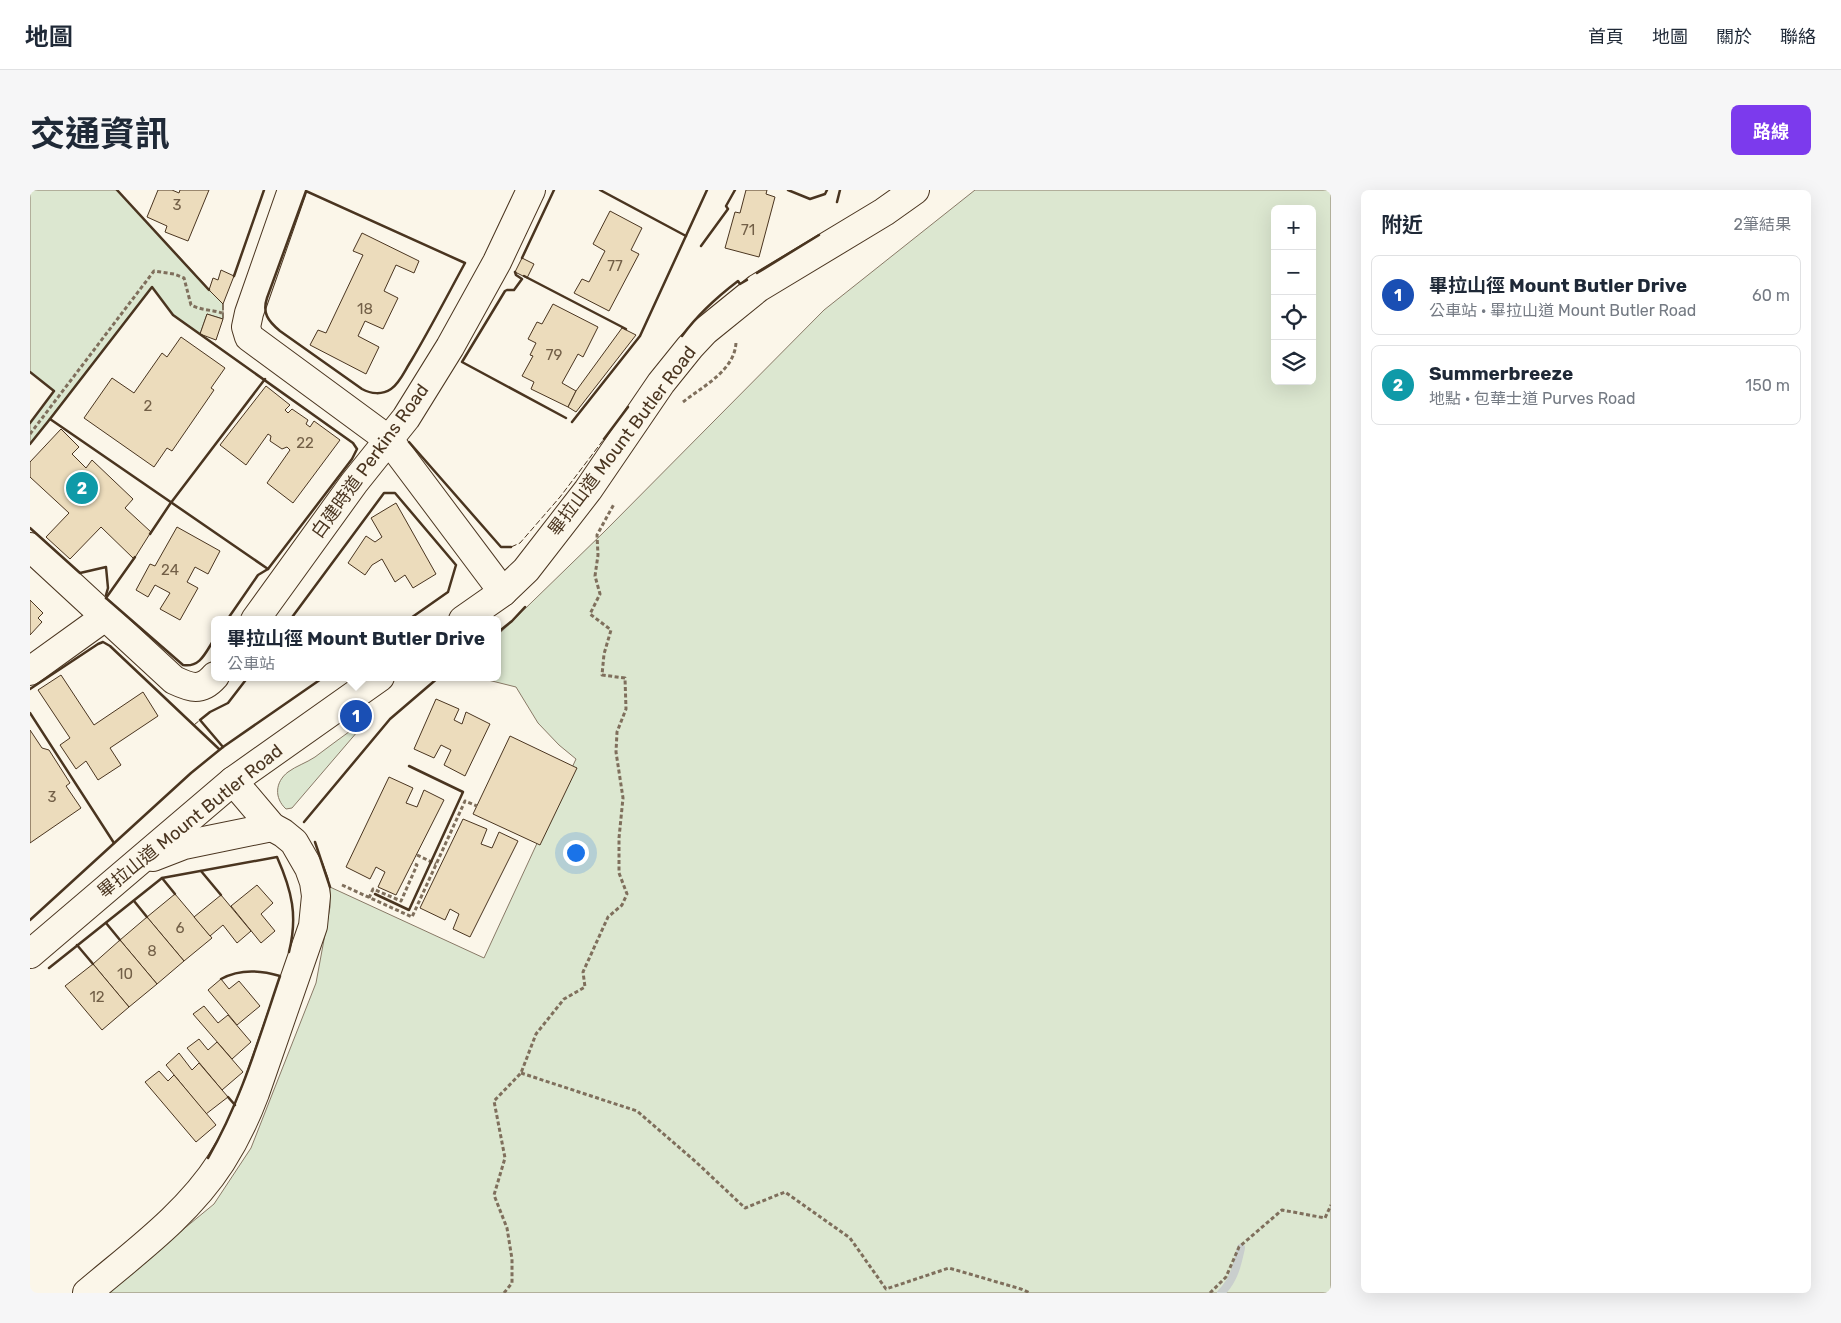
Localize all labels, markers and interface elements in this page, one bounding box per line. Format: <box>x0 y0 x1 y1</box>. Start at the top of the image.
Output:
text: 地圖 <box>25 23 73 51</box>
text: 首頁 <box>1588 26 1624 48</box>
text: 地圖 <box>1652 26 1688 48</box>
text: 關於 <box>1716 26 1752 48</box>
text: 聯絡 <box>1780 26 1816 48</box>
button: 路線 <box>1731 105 1811 155</box>
text: 交通資訊 <box>30 113 170 155</box>
house number: 3 <box>172 196 182 214</box>
map controls <box>1271 205 1316 385</box>
button: + <box>1271 205 1316 250</box>
text: 附近 <box>1381 212 1423 237</box>
text: 2筆結果 <box>1734 215 1791 234</box>
house number: 71 <box>741 221 755 239</box>
button: − <box>1271 250 1316 295</box>
house number: 77 <box>607 257 623 275</box>
text: 畢拉山徑 Mount Butler Drive <box>1429 274 1687 297</box>
text: 1 <box>1394 286 1402 305</box>
text: 60 m <box>1752 286 1790 305</box>
button: locate <box>1271 295 1316 340</box>
house number: 18 <box>357 300 373 318</box>
text: 公車站 · 畢拉山道 Mount Butler Road <box>1429 301 1696 320</box>
button: layers <box>1271 340 1316 385</box>
street label: 畢拉山道 Mount Butler Road <box>543 342 701 540</box>
house number: 79 <box>546 346 562 364</box>
text: Summerbreeze <box>1429 362 1573 385</box>
text: 2 <box>1393 376 1403 395</box>
text: 150 m <box>1745 376 1790 395</box>
street label: 白建時道 Perkins Road <box>307 379 433 543</box>
text: 地點 · 包華士道 Purves Road <box>1429 389 1636 408</box>
house number: 2 <box>144 397 153 415</box>
house number: 22 <box>296 434 314 452</box>
pin: 2 <box>66 469 98 507</box>
house number: 24 <box>161 561 179 579</box>
popup <box>211 616 501 681</box>
text: 畢拉山徑 Mount Butler Drive <box>227 627 485 650</box>
text: 公車站 <box>227 654 275 673</box>
pin: 1 <box>340 697 372 735</box>
street label: 畢拉山道 Mount Butler Road <box>93 739 287 903</box>
house number: 3 <box>47 788 57 806</box>
your location <box>563 840 589 866</box>
house number: 6 <box>175 919 185 937</box>
house number: 8 <box>147 942 157 960</box>
house number: 10 <box>117 965 133 983</box>
house number: 12 <box>89 988 105 1006</box>

